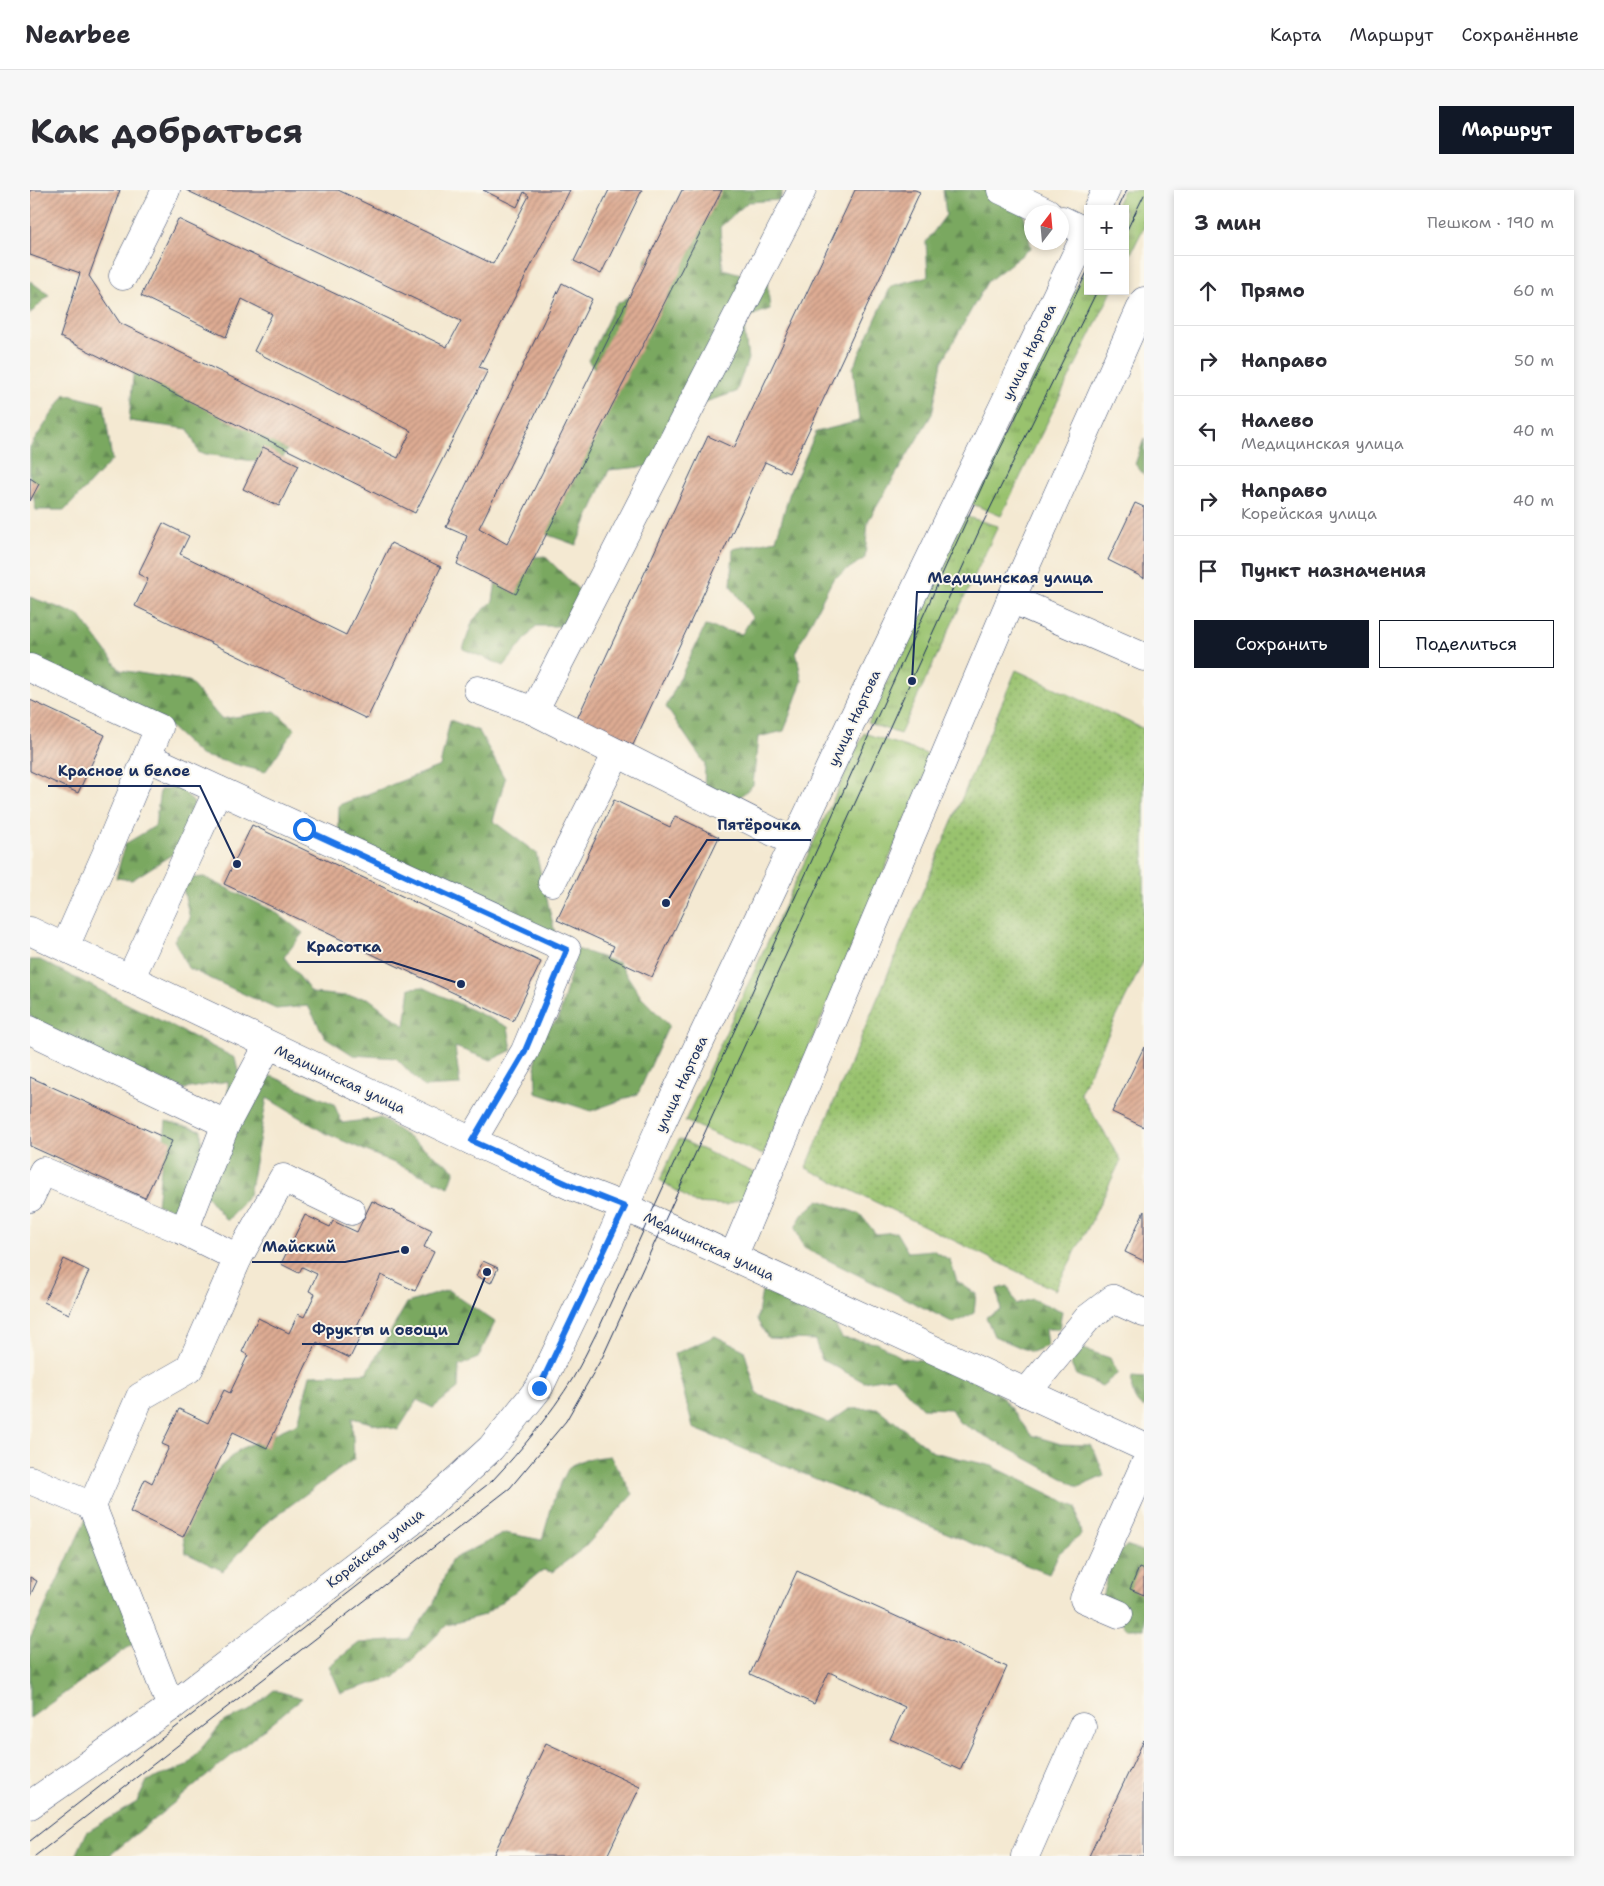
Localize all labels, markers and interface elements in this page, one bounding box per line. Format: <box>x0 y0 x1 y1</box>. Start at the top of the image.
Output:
text: Nearbee <box>25 19 131 51</box>
text: Карта <box>1270 23 1321 47</box>
text: Маршрут <box>1349 23 1433 47</box>
text: Сохранённые <box>1461 23 1579 47</box>
button: Маршрут <box>1439 106 1574 154</box>
text: Как добраться <box>30 107 303 154</box>
north arrow <box>1024 205 1069 250</box>
map controls <box>1084 205 1129 295</box>
button: + <box>1084 205 1129 250</box>
text: 3 мин <box>1194 209 1261 237</box>
text: Пешком · 190 m <box>1427 212 1554 233</box>
button: − <box>1084 250 1129 295</box>
icon: ahead <box>1194 277 1222 305</box>
text: Прямо <box>1241 278 1305 303</box>
text: 60 m <box>1513 280 1554 301</box>
street label: улица Нартова <box>998 301 1060 403</box>
icon: right <box>1194 347 1222 375</box>
text: Направо <box>1241 348 1327 373</box>
text: 50 m <box>1514 350 1554 371</box>
text: Налево <box>1241 408 1314 433</box>
icon: left <box>1194 417 1222 445</box>
text: 40 m <box>1512 420 1554 441</box>
text: Медицинская улица <box>1241 433 1404 454</box>
text: Направо <box>1241 478 1327 503</box>
icon: right <box>1194 487 1222 515</box>
text: 40 m <box>1512 490 1554 511</box>
text: Корейская улица <box>1241 503 1377 524</box>
icon: arrive <box>1194 557 1222 585</box>
text: Пункт назначения <box>1241 558 1426 583</box>
callout: Медицинская улица <box>917 562 1103 592</box>
text: Медицинская улица <box>927 568 1093 588</box>
button: Сохранить <box>1194 620 1369 668</box>
button: Поделиться <box>1379 620 1554 668</box>
street label: улица Нартова <box>824 667 884 769</box>
callout: Красное и белое <box>48 756 200 786</box>
text: Красное и белое <box>58 761 190 781</box>
callout: Пятёрочка <box>707 810 811 840</box>
text: Пятёрочка <box>717 815 802 835</box>
route start <box>293 818 316 841</box>
callout: Красотка <box>297 932 392 962</box>
text: Красотка <box>306 937 382 957</box>
street label: улица Нартова <box>651 1033 711 1135</box>
street label: Медицинская улица <box>272 1041 409 1117</box>
street label: Медицинская улица <box>641 1208 778 1284</box>
callout: Майский <box>252 1232 345 1262</box>
text: Майский <box>262 1237 336 1257</box>
callout: Фрукты и овощи <box>302 1314 458 1344</box>
text: Фрукты и овощи <box>312 1320 449 1340</box>
route end <box>528 1377 551 1400</box>
street label: Корейская улица <box>323 1504 428 1592</box>

